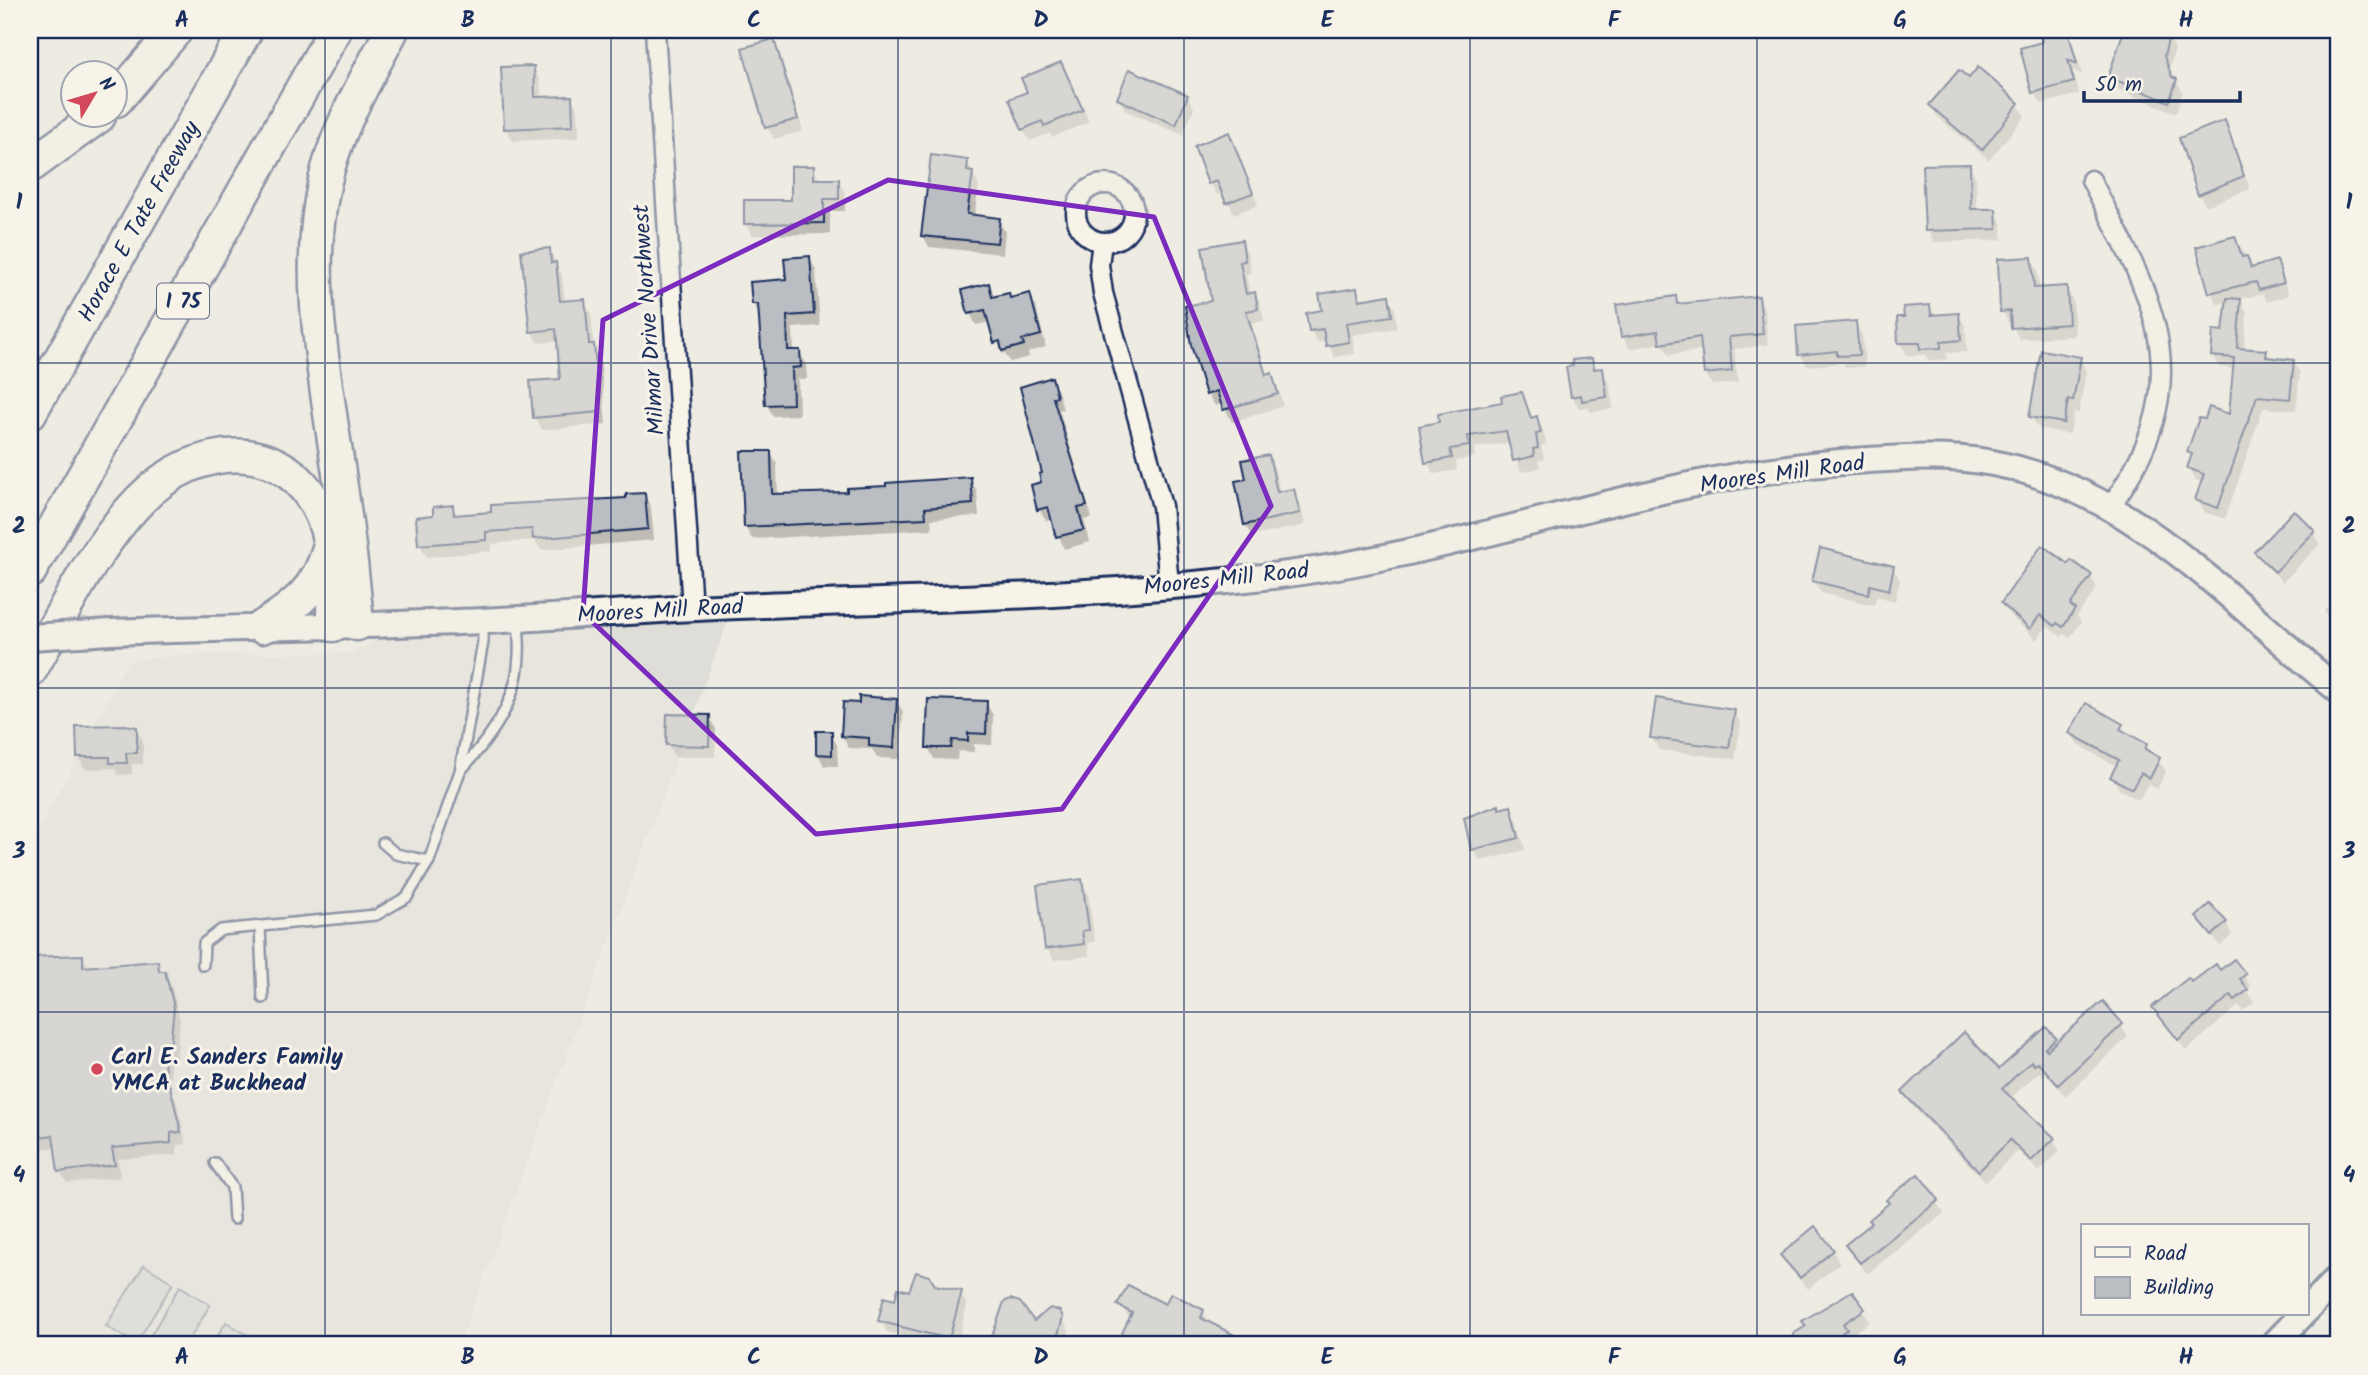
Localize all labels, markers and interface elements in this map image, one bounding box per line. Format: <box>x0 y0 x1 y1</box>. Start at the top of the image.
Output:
text: A <box>175 3 189 39</box>
text: B <box>461 3 475 39</box>
text: C <box>747 3 761 39</box>
text: D <box>1033 3 1049 39</box>
text: E <box>1321 3 1335 39</box>
text: F <box>1608 3 1622 39</box>
text: G <box>1893 3 1907 39</box>
text: H <box>2179 3 2194 39</box>
north arrow <box>60 60 130 130</box>
scale bar <box>2084 60 2240 104</box>
text: 50 m <box>2095 69 2142 102</box>
text: N <box>90 71 121 99</box>
street label: Horace E Tate Freeway <box>69 114 210 329</box>
text: 1 <box>16 185 23 221</box>
text: 1 <box>2346 185 2353 221</box>
street label: Milmar Drive Northwest <box>624 202 676 437</box>
road number: I 75 <box>157 284 209 318</box>
street label: Moores Mill Road <box>1697 446 1868 504</box>
text: 2 <box>12 509 26 545</box>
text: 2 <box>2342 509 2356 545</box>
street label: Moores Mill Road <box>1142 553 1311 607</box>
street label: Moores Mill Road <box>576 590 745 634</box>
text: 3 <box>12 834 26 870</box>
text: 3 <box>2342 834 2356 870</box>
place label: Carl E. Sanders Family YMCA at Buckhead <box>111 1040 343 1102</box>
marker: Carl E. Sanders Family YMCA at Buckhead <box>89 1061 105 1077</box>
text: 4 <box>13 1158 26 1194</box>
text: 4 <box>2343 1158 2356 1194</box>
legend <box>2081 1224 2308 1316</box>
text: Road <box>2144 1238 2187 1271</box>
text: Building <box>2144 1272 2214 1305</box>
text: A <box>175 1340 189 1375</box>
text: B <box>461 1340 475 1375</box>
text: C <box>747 1340 761 1375</box>
text: D <box>1033 1340 1049 1375</box>
text: E <box>1321 1340 1335 1375</box>
text: F <box>1608 1340 1622 1375</box>
text: G <box>1893 1340 1907 1375</box>
text: H <box>2179 1340 2194 1375</box>

